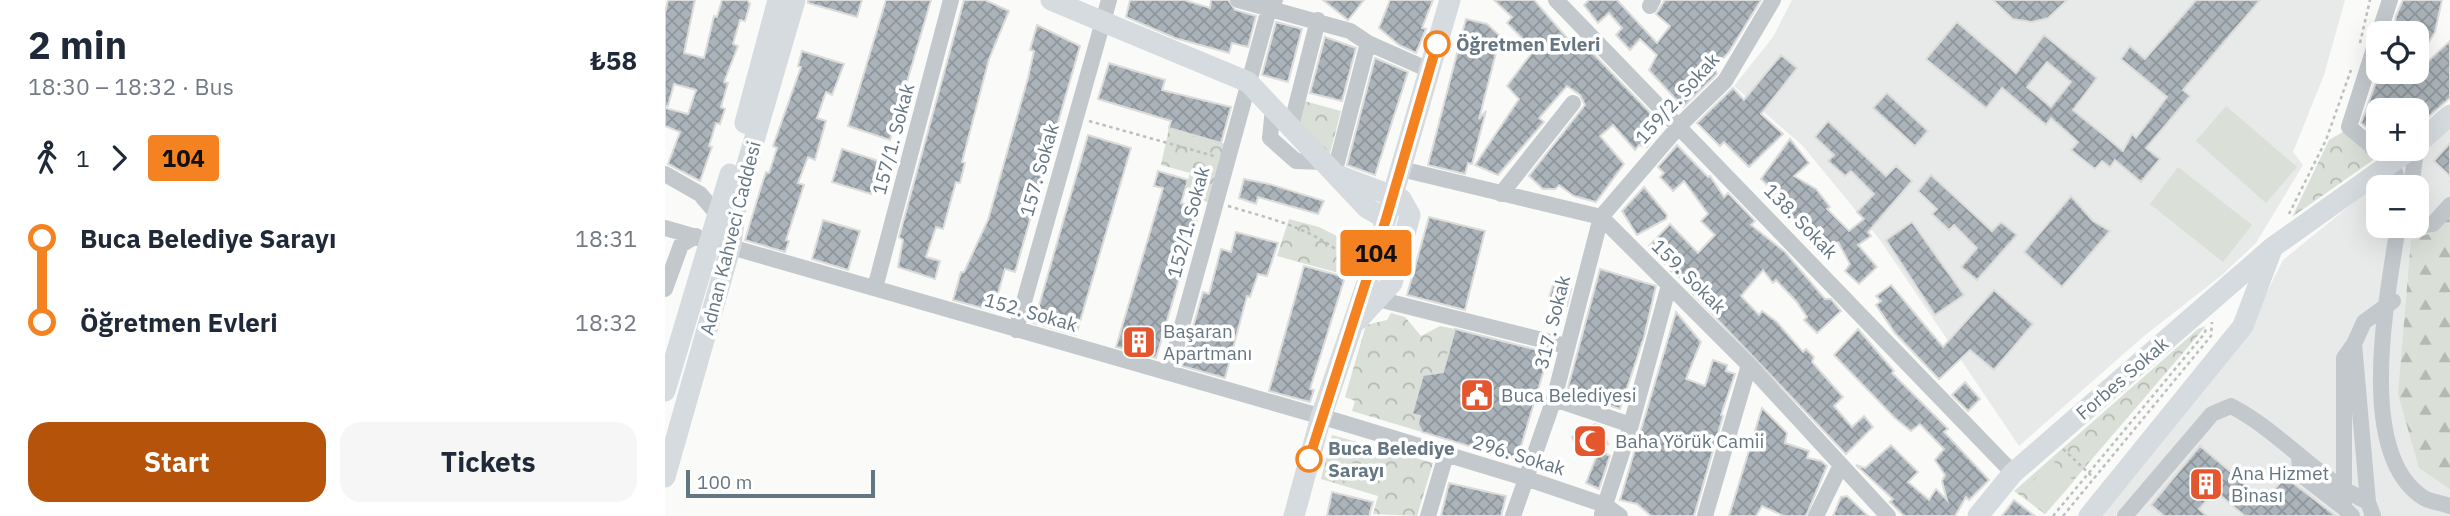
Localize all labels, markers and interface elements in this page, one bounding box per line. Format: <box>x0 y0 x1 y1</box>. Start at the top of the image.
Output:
text: 2 min <box>28 20 127 69</box>
map controls <box>2366 21 2429 238</box>
button: locate <box>2366 21 2429 84</box>
marker: Öğretmen Evleri <box>1424 31 1450 57</box>
place label: Öğretmen Evleri <box>1456 32 1601 56</box>
text: ₺58 <box>590 43 637 77</box>
street label: 159/2. Sokak <box>1630 48 1724 148</box>
text: 18:30 – 18:32 · Bus <box>28 71 234 101</box>
street label: 157/1. Sokak <box>867 81 919 197</box>
button: + <box>2366 98 2429 161</box>
street label: 157. Sokak <box>1014 121 1064 219</box>
icon: walk <box>28 139 66 177</box>
icon: forward <box>100 139 138 177</box>
street label: Adnan Kahveci Caddesi <box>694 139 766 337</box>
text: 104 <box>162 142 205 174</box>
text: 1 <box>76 143 90 173</box>
street label: 152/1. Sokak <box>1162 164 1214 280</box>
button: − <box>2366 175 2429 238</box>
street label: 138. Sokak <box>1759 178 1843 264</box>
text: Buca Belediye Sarayı <box>80 221 336 255</box>
text: 18:31 <box>575 223 637 253</box>
line badge: 104 <box>1336 230 1416 276</box>
street label: 159. Sokak <box>1647 234 1731 318</box>
text: 104 <box>1354 237 1398 269</box>
street label: 317. Sokak <box>1529 273 1575 371</box>
street label: 152. Sokak <box>982 287 1080 337</box>
text: Öğretmen Evleri <box>80 305 278 339</box>
text: 18:32 <box>575 307 637 337</box>
place label: Başaran Apartmanı <box>1163 319 1252 365</box>
building icon: Başaran Apartmanı <box>1120 323 1158 361</box>
street label: Forbes Sokak <box>2071 331 2173 425</box>
public building icon: Buca Belediyesi <box>1458 376 1496 414</box>
place label: Buca Belediyesi <box>1501 383 1636 407</box>
button: Start <box>28 422 326 502</box>
button: Tickets <box>340 422 637 502</box>
mosque icon: Baha Yörük Camii <box>1571 422 1609 460</box>
place label: Baha Yörük Camii <box>1615 429 1764 453</box>
street label: 296. Sokak <box>1470 430 1568 480</box>
place label: Buca Belediye Sarayı <box>1328 436 1455 482</box>
marker: Buca Belediye Sarayı <box>1296 446 1322 472</box>
place label: Ana Hizmet Binası <box>2231 461 2329 507</box>
building icon: Ana Hizmet Binası <box>2187 465 2225 503</box>
scale bar <box>686 467 875 499</box>
text: 100 m <box>697 470 752 494</box>

